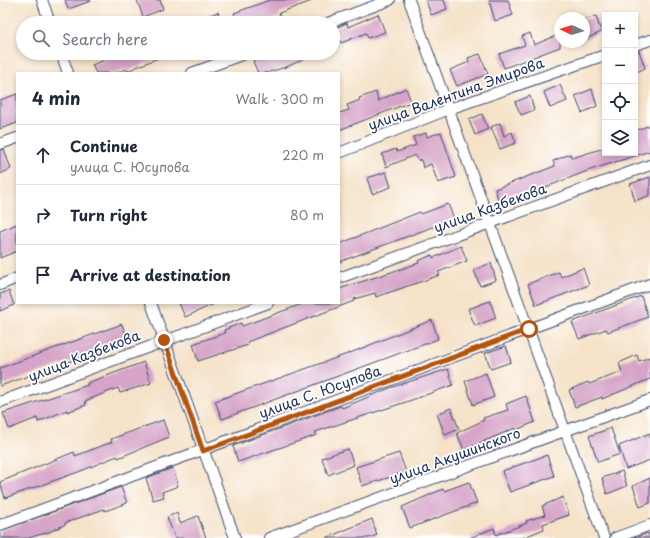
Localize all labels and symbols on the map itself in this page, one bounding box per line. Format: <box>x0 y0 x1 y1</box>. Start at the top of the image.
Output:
north arrow <box>554 12 590 48</box>
street label: улица Валентина Эмирова <box>365 52 547 135</box>
street label: улица Казбекова <box>430 177 549 238</box>
route start <box>520 320 538 338</box>
street label: улица Казбекова <box>25 324 143 387</box>
route end <box>155 331 173 349</box>
street label: улица С. Юсупова <box>256 360 384 423</box>
street label: улица Акушинского <box>386 422 524 489</box>

